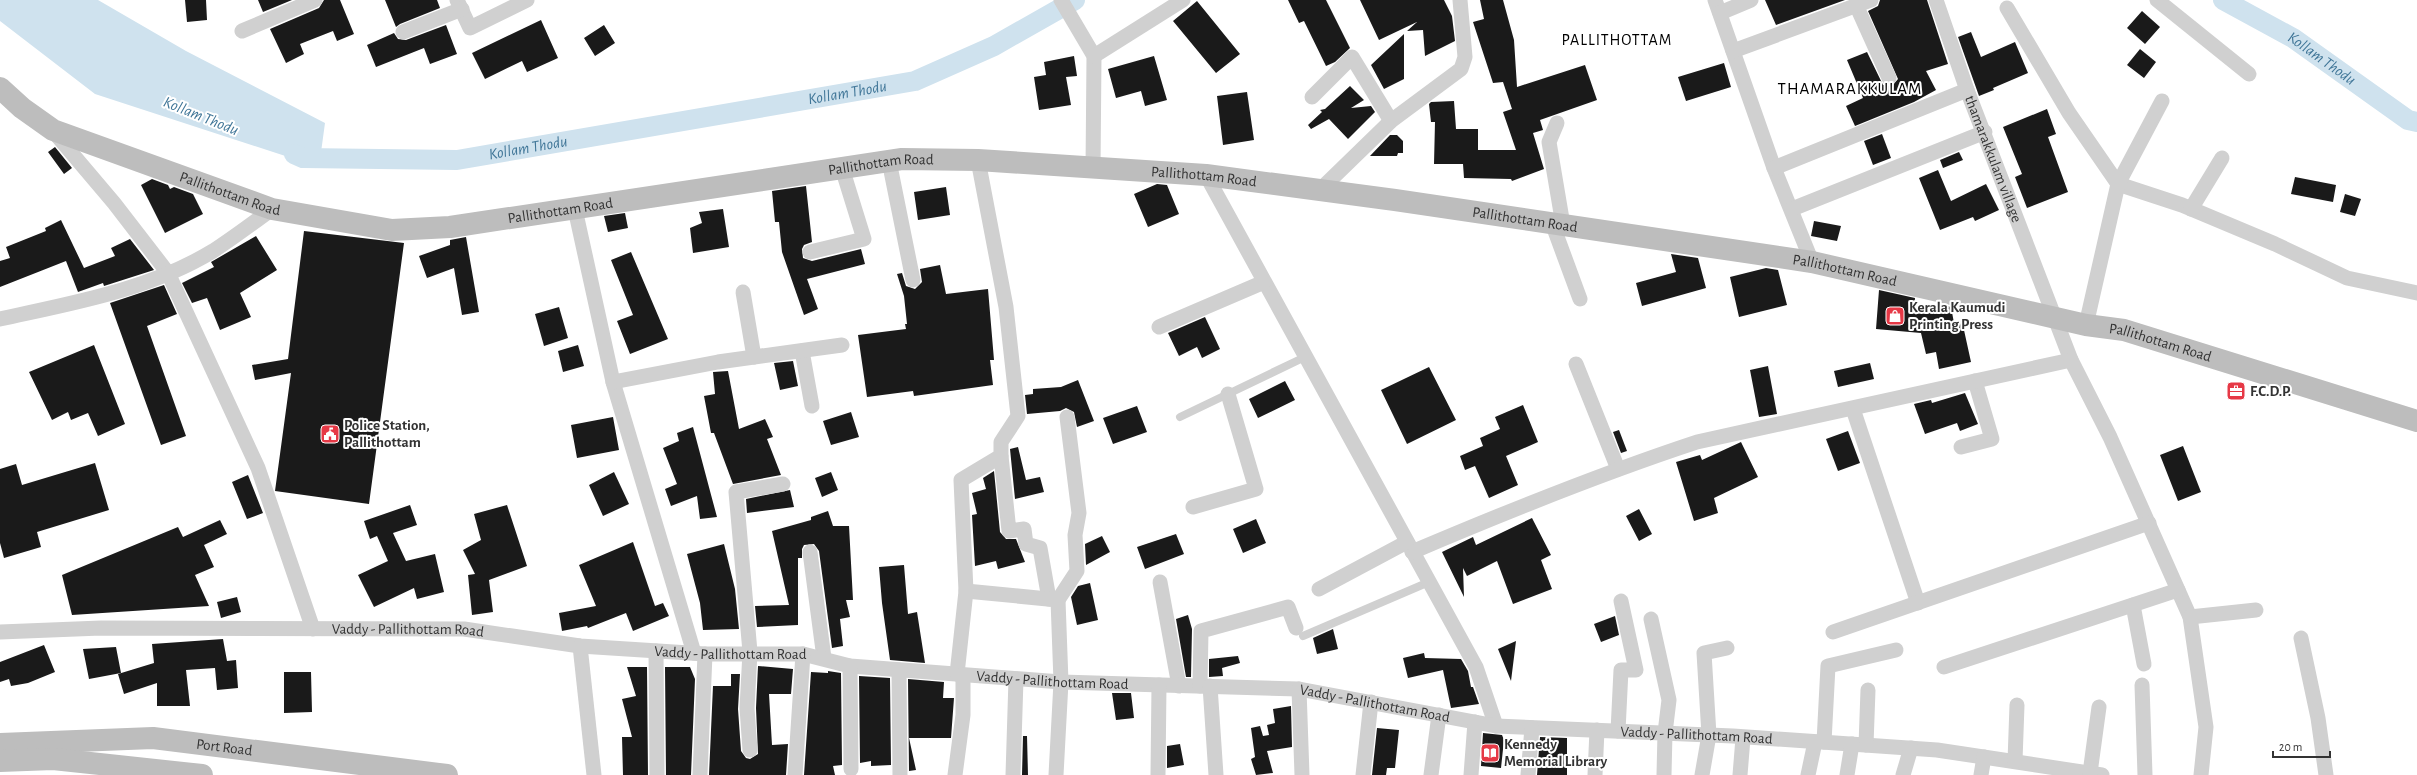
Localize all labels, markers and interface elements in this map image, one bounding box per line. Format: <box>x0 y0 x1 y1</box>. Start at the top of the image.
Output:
water label: Kollam Thodu <box>2285 29 2359 88</box>
district label: PALLITHOTTAM <box>1562 32 1672 48</box>
water label: Kollam Thodu <box>807 78 888 107</box>
district label: THAMARAKKULAM <box>1778 80 1922 97</box>
street label: thamarakkulam village <box>1962 93 2025 225</box>
water label: Kollam Thodu <box>161 94 241 138</box>
water label: Kollam Thodu <box>488 133 569 162</box>
street label: Pallithottam Road <box>827 151 934 178</box>
street label: Pallithottam Road <box>1150 164 1258 189</box>
street label: Pallithottam Road <box>178 169 282 218</box>
street label: Pallithottam Road <box>507 195 614 226</box>
street label: Pallithottam Road <box>1471 204 1579 235</box>
street label: Pallithottam Road <box>1792 252 1898 289</box>
place label: Kerala Kaumudi Printing Press <box>1909 300 2006 332</box>
shop icon: Kerala Kaumudi Printing Press <box>1884 305 1906 327</box>
street label: Pallithottam Road <box>2108 321 2214 364</box>
office icon: F.C.D.P. <box>2225 380 2247 402</box>
place label: F.C.D.P. <box>2250 384 2291 399</box>
place label: Police Station, Pallithottam <box>344 418 430 450</box>
public building icon: Police Station, Pallithottam <box>319 423 341 445</box>
street label: Vaddy - Pallithottam Road <box>332 621 485 639</box>
street label: Vaddy - Pallithottam Road <box>654 643 807 662</box>
street label: Vaddy - Pallithottam Road <box>976 668 1129 691</box>
street label: Vaddy - Pallithottam Road <box>1299 682 1451 725</box>
street label: Vaddy - Pallithottam Road <box>1620 724 1773 746</box>
scale bar <box>2273 733 2330 759</box>
street label: Port Road <box>195 736 253 758</box>
place label: Kennedy Memorial Library <box>1504 737 1607 769</box>
text: 20 m <box>2279 741 2302 753</box>
library icon: Kennedy Memorial Library <box>1479 742 1501 764</box>

